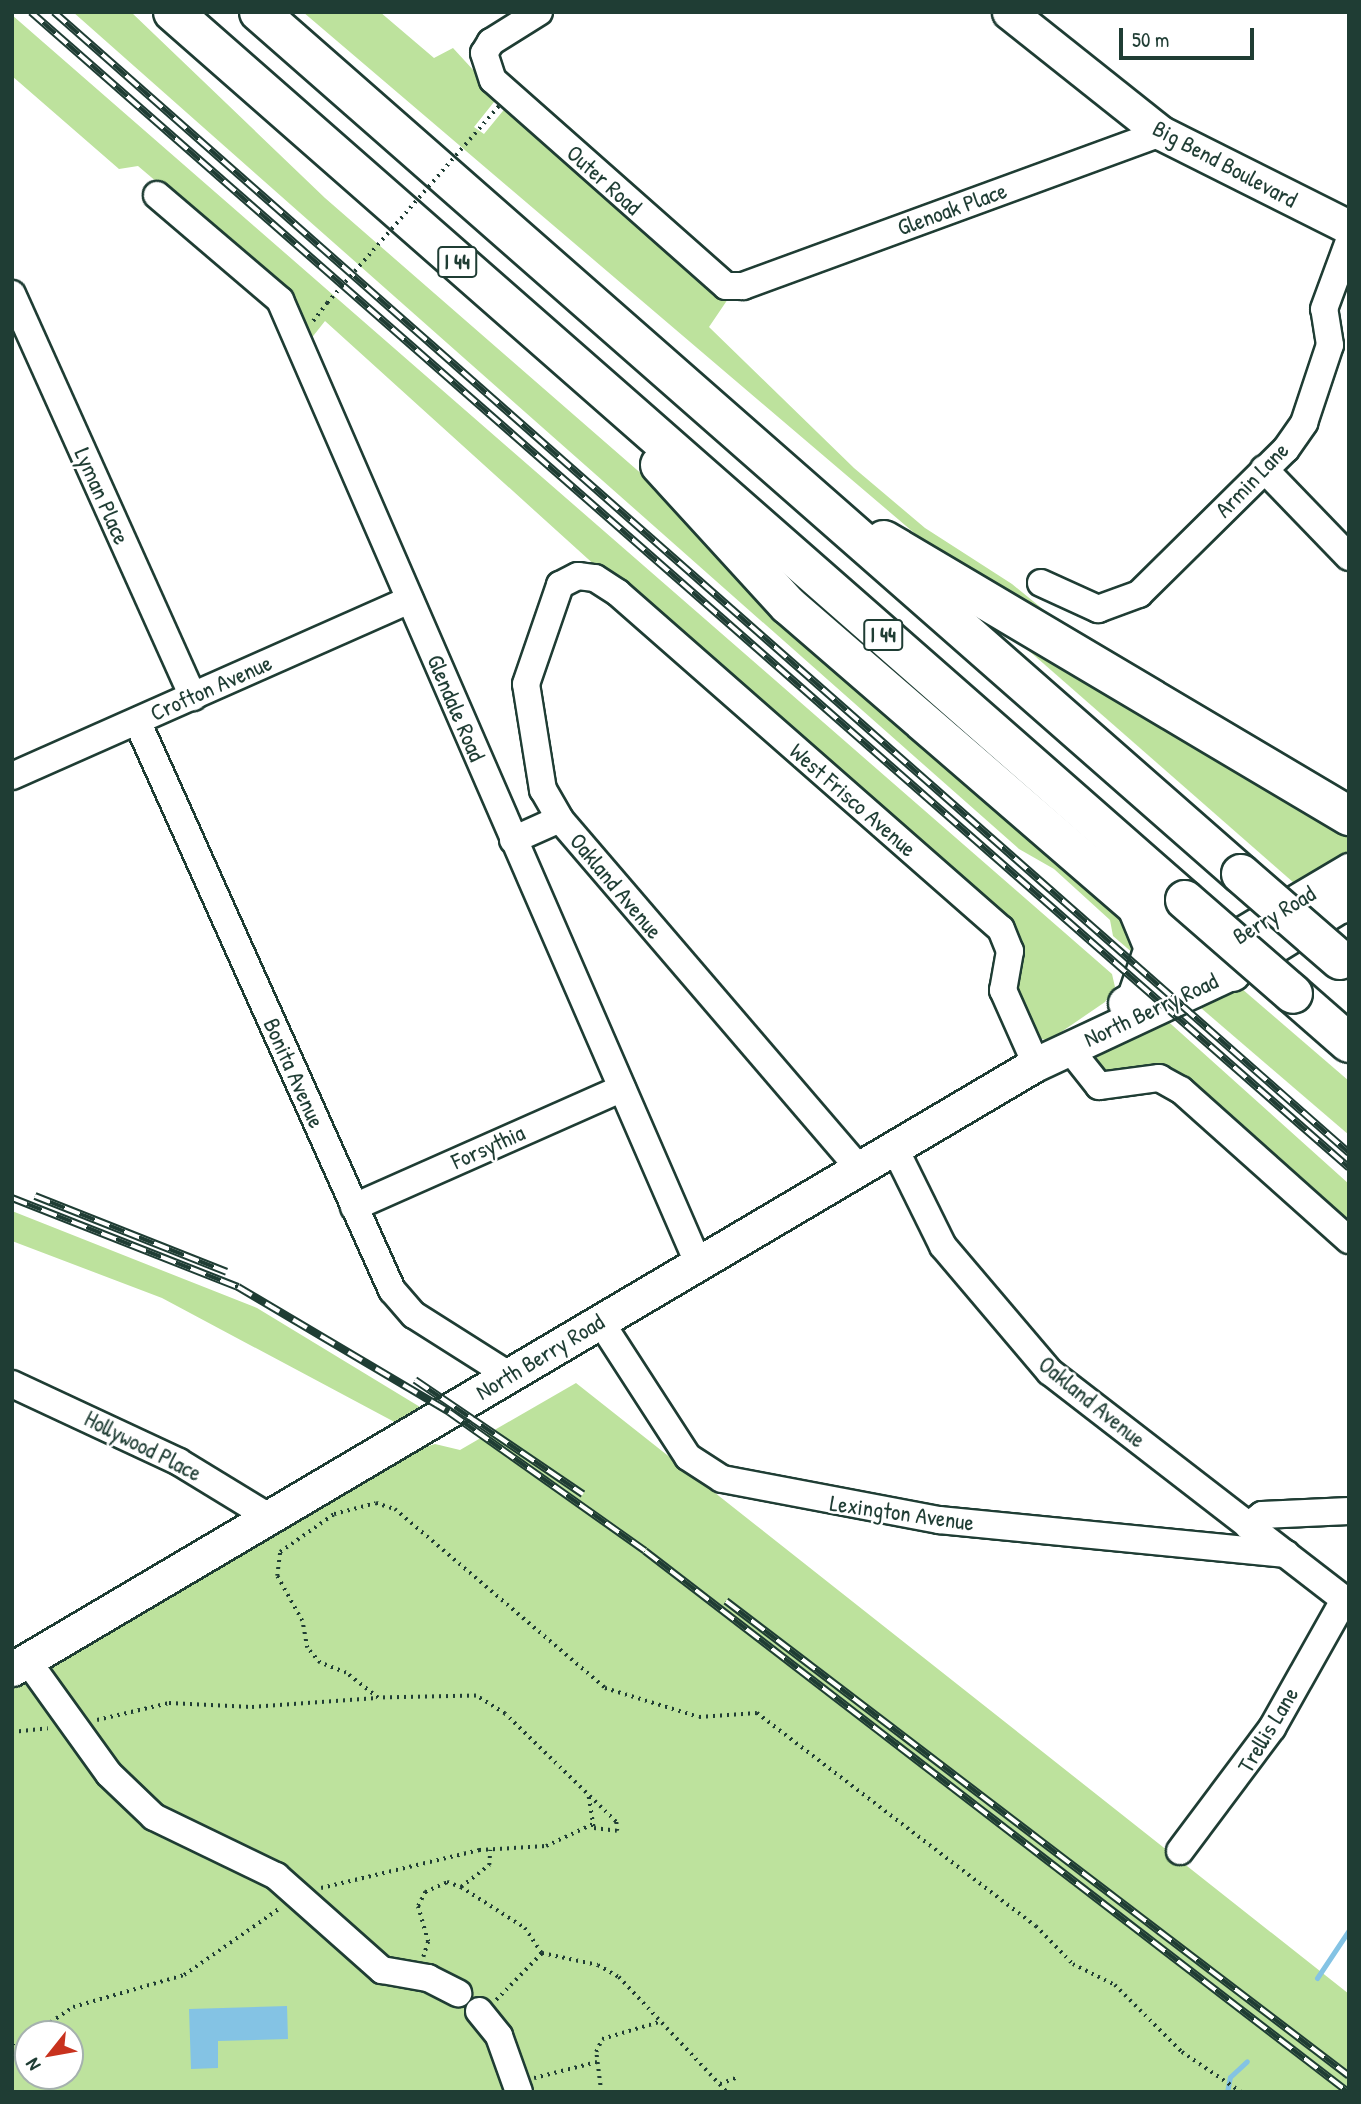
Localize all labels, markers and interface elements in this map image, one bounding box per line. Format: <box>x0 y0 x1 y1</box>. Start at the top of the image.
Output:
scale bar <box>1123 14 1258 58</box>
text: 50 m <box>1132 25 1169 54</box>
street label: Big Bend Boulevard <box>1148 114 1302 214</box>
street label: Outer Road <box>561 139 647 221</box>
street label: Glenoak Place <box>894 177 1010 241</box>
road number: I 44 <box>436 244 478 280</box>
street label: Armin Lane <box>1210 437 1294 523</box>
street label: Lyman Place <box>68 443 136 549</box>
road number: I 44 <box>862 618 904 652</box>
street label: Crofton Avenue <box>146 649 276 727</box>
street label: Glendale Road <box>421 651 491 765</box>
street label: West Frisco Avenue <box>784 738 922 862</box>
street label: Oakland Avenue <box>564 828 668 944</box>
street label: Berry Road <box>1228 880 1320 950</box>
street label: North Berry Road <box>1080 967 1222 1053</box>
street label: Bonita Avenue <box>258 1014 330 1132</box>
street label: Forsythia <box>447 1119 529 1175</box>
street label: North Berry Road <box>471 1308 609 1406</box>
street label: Oakland Avenue <box>1033 1351 1151 1453</box>
street label: Hollywood Place <box>80 1405 206 1487</box>
street label: Lexington Avenue <box>828 1489 976 1537</box>
street label: Trellis Lane <box>1232 1682 1304 1778</box>
north arrow <box>14 2020 84 2090</box>
text: N <box>19 2054 46 2076</box>

